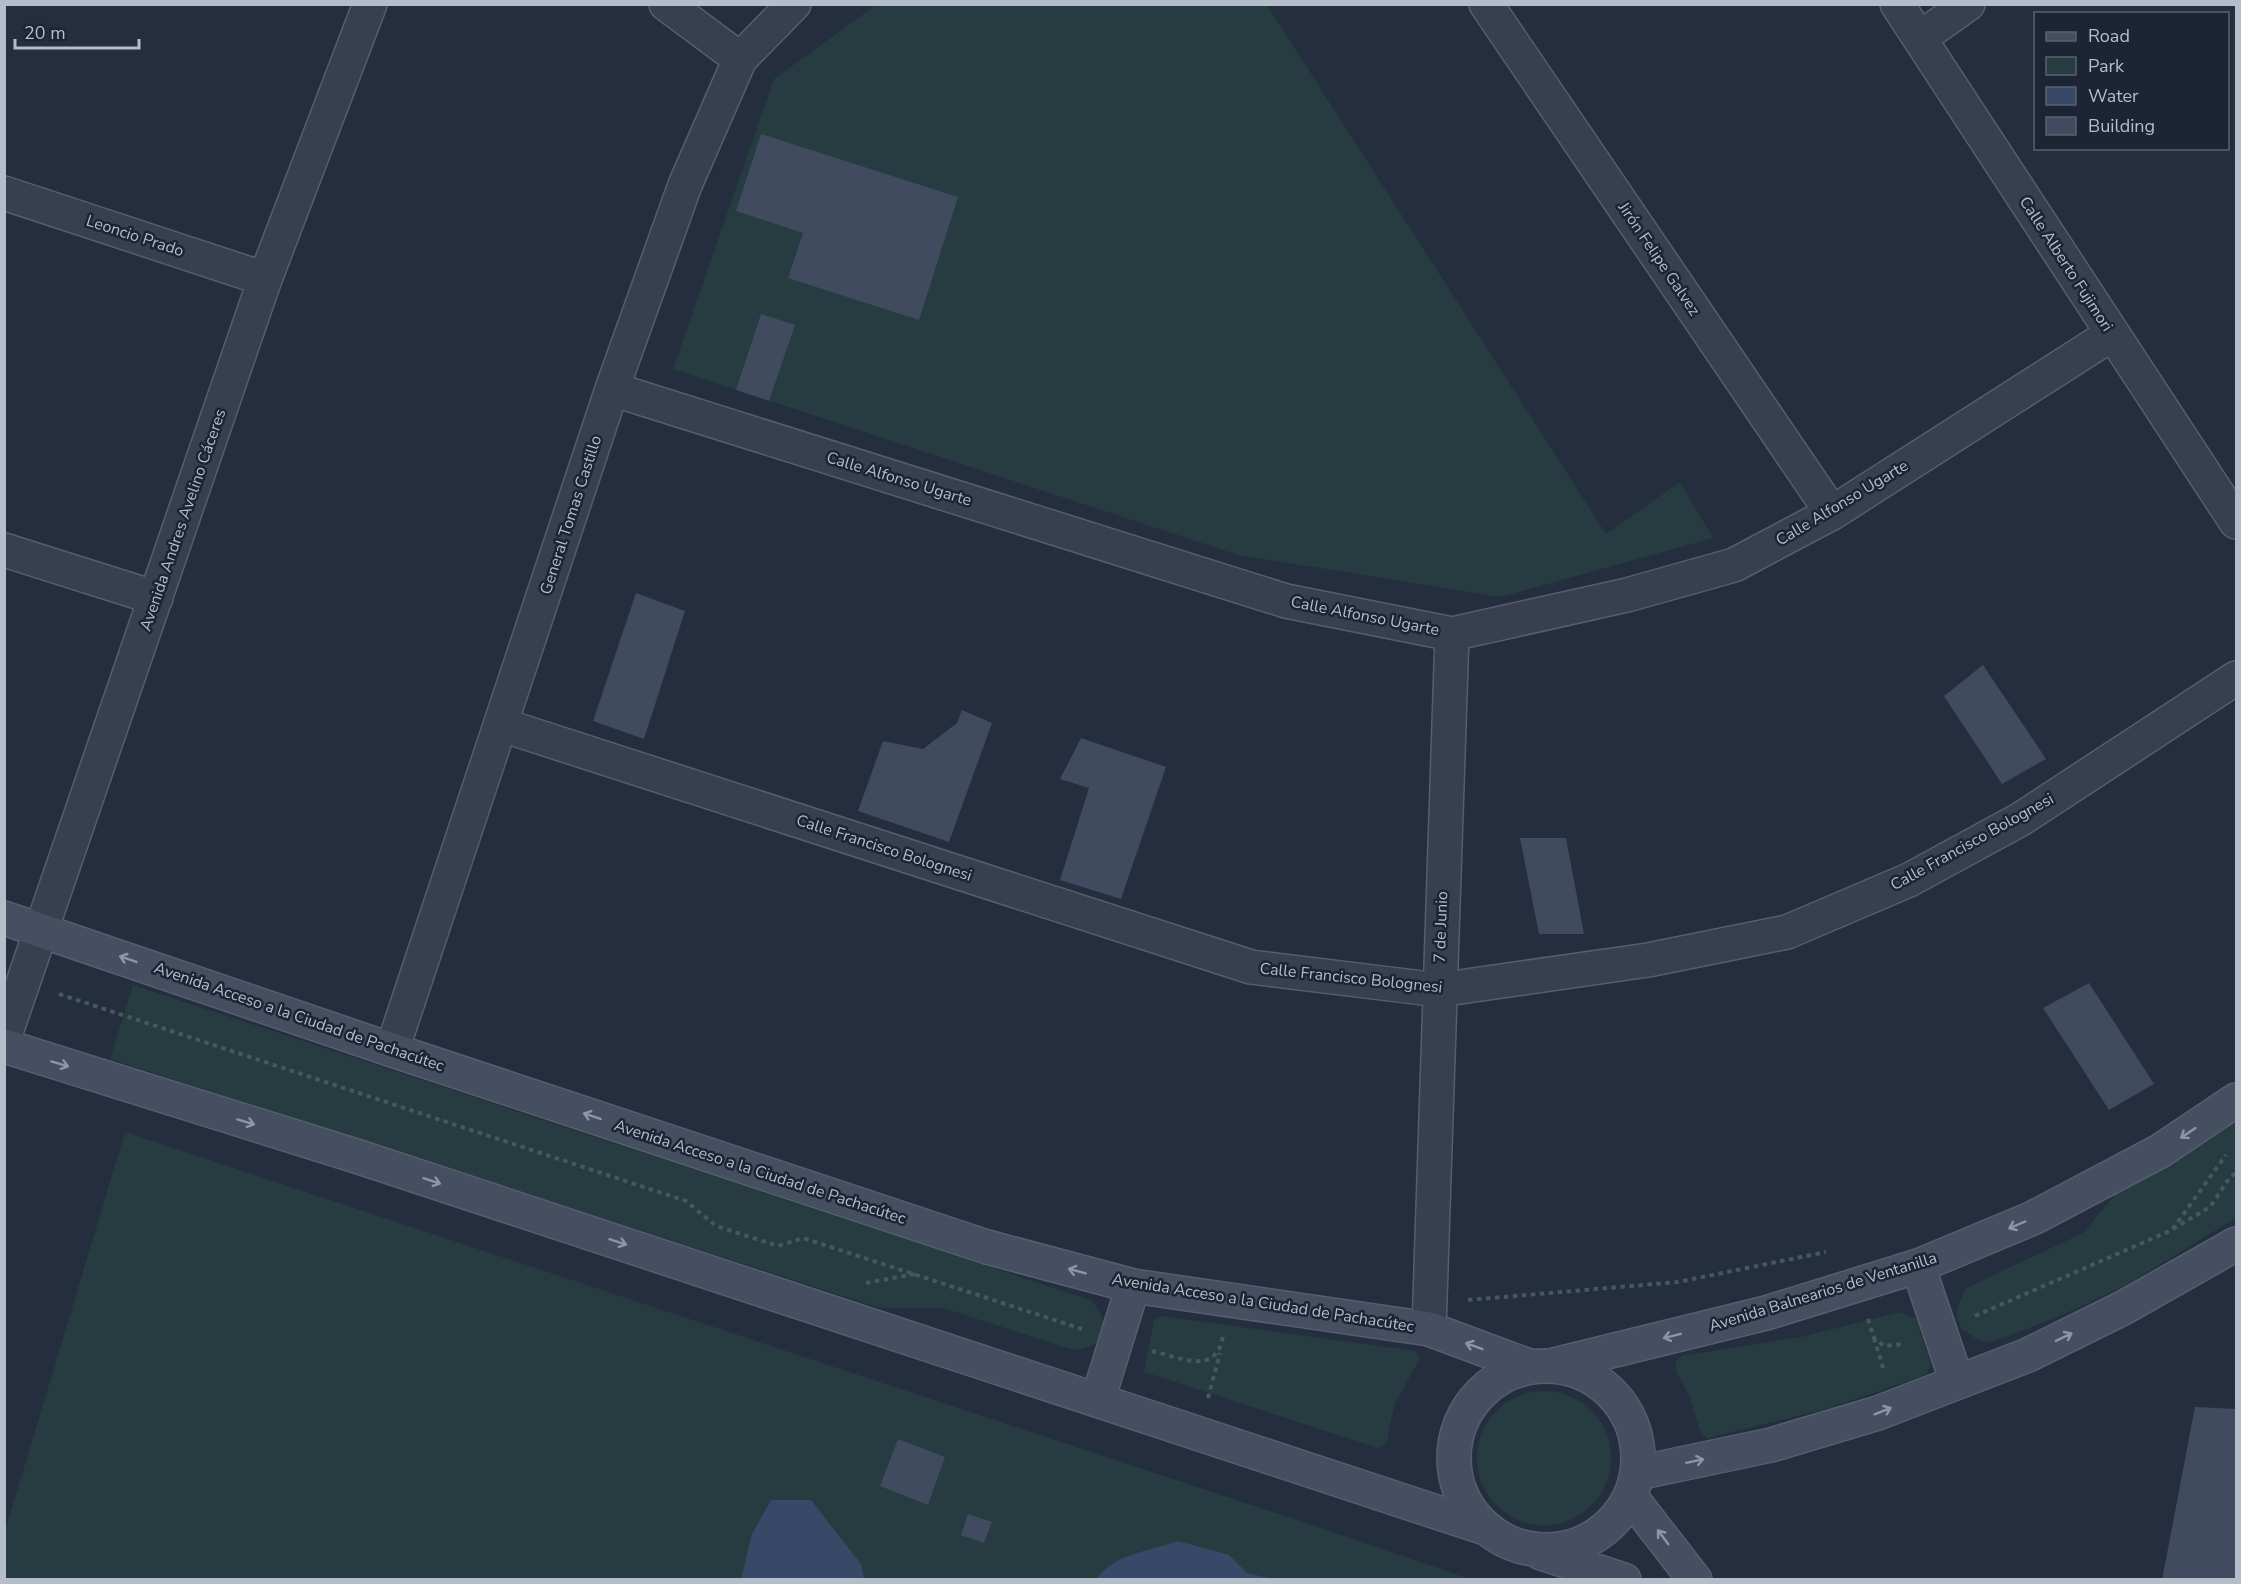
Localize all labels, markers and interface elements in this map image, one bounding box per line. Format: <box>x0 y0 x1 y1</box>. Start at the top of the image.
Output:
scale bar <box>15 12 140 50</box>
legend <box>2034 12 2229 150</box>
text: 20 m <box>24 21 66 45</box>
text: Road <box>2088 24 2130 48</box>
text: Park <box>2088 54 2125 78</box>
text: Water <box>2088 84 2139 108</box>
text: Building <box>2088 114 2155 138</box>
street label: Calle Alberto Fujimori <box>2014 192 2118 336</box>
street label: Jirón Felipe Galvez <box>1612 197 1705 320</box>
street label: Leoncio Prado <box>83 210 187 262</box>
street label: Avenida Andres Avelino Cáceres <box>135 406 231 634</box>
street label: General Tomas Castillo <box>535 432 607 597</box>
street label: Calle Alfonso Ugarte <box>824 446 974 512</box>
street label: Calle Alfonso Ugarte <box>1772 455 1912 551</box>
street label: Calle Alfonso Ugarte <box>1289 591 1441 641</box>
street label: Calle Francisco Bolognesi <box>1886 788 2058 896</box>
street label: Calle Francisco Bolognesi <box>793 809 975 887</box>
street label: 7 de Junio <box>1429 891 1453 963</box>
one-way arrow <box>119 953 138 964</box>
street label: Avenida Acceso a la Ciudad de Pachacútec <box>151 957 448 1077</box>
street label: Calle Francisco Bolognesi <box>1259 957 1443 999</box>
one-way arrow <box>50 1059 69 1070</box>
one-way arrow <box>583 1110 602 1121</box>
street label: Avenida Acceso a la Ciudad de Pachacútec <box>611 1114 909 1230</box>
one-way arrow <box>236 1117 255 1128</box>
one-way arrow <box>2180 1127 2197 1139</box>
one-way arrow <box>422 1177 441 1188</box>
one-way arrow <box>2008 1220 2026 1231</box>
one-way arrow <box>608 1237 627 1248</box>
street label: Avenida Balnearios de Ventanilla <box>1706 1247 1940 1337</box>
one-way arrow <box>1068 1265 1087 1276</box>
street label: Avenida Acceso a la Ciudad de Pachacútec <box>1110 1268 1416 1338</box>
one-way arrow <box>1662 1331 1681 1343</box>
one-way arrow <box>2054 1331 2072 1343</box>
one-way arrow <box>1465 1340 1484 1351</box>
one-way arrow <box>1873 1405 1892 1416</box>
one-way arrow <box>1685 1455 1704 1466</box>
one-way arrow <box>1657 1530 1669 1546</box>

